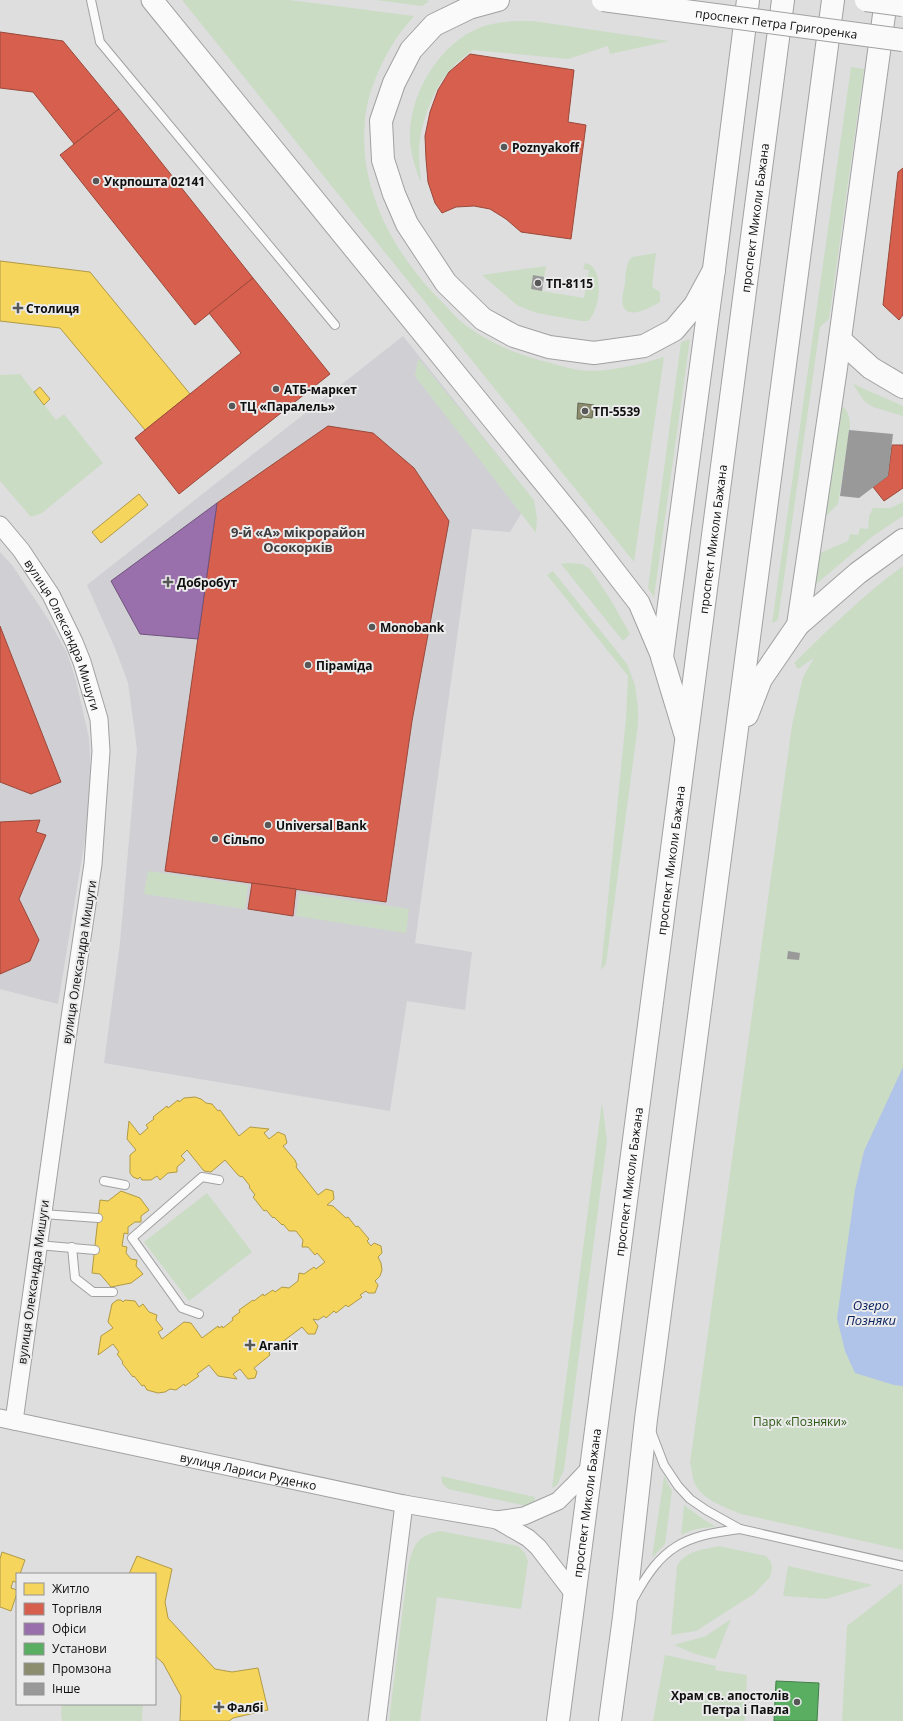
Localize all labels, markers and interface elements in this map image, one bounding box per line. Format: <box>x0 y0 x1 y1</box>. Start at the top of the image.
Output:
street label: проспект Петра Григоренка <box>694 4 859 42</box>
place label: Poznyakoff <box>512 139 580 156</box>
marker: Poznyakoff <box>499 142 509 152</box>
street label: проспект Миколи Бажана <box>736 142 773 293</box>
place label: Укрпошта 02141 <box>104 173 205 190</box>
marker: Укрпошта 02141 <box>91 176 101 186</box>
place label: ТП-8115 <box>546 275 593 292</box>
marker: ТП-8115 <box>533 278 543 288</box>
place label: Столиця <box>26 300 79 317</box>
marker: Столиця <box>13 303 23 313</box>
place label: АТБ-маркет <box>284 381 357 398</box>
marker: АТБ-маркет <box>271 384 281 394</box>
place label: ТЦ «Паралель» <box>240 398 335 415</box>
marker: ТЦ «Паралель» <box>227 401 237 411</box>
place label: ТП-5539 <box>593 403 640 420</box>
marker: ТП-5539 <box>580 406 590 416</box>
street label: проспект Миколи Бажана <box>694 463 731 615</box>
district label: 9-й «А» мікрорайон Осокорків <box>231 523 365 556</box>
street label: вулиця Олександра Мишуги <box>21 556 105 713</box>
place label: Добробут <box>177 574 237 591</box>
marker: Добробут <box>162 576 174 588</box>
place label: Monobank <box>380 619 445 636</box>
marker: Monobank <box>367 622 377 632</box>
place label: Піраміда <box>316 657 372 674</box>
marker: Піраміда <box>303 660 313 670</box>
street label: проспект Миколи Бажана <box>652 785 689 936</box>
place label: Universal Bank <box>276 817 367 834</box>
marker: Universal Bank <box>263 820 273 830</box>
place label: Сільпо <box>223 831 265 848</box>
marker: Сільпо <box>210 834 220 844</box>
street label: вулиця Олександра Мишуги <box>58 879 100 1045</box>
street label: проспект Миколи Бажана <box>610 1106 647 1257</box>
street label: вулиця Олександра Мишуги <box>13 1199 53 1365</box>
water label: Озеро Позняки <box>846 1296 897 1329</box>
place label: Агапіт <box>259 1337 299 1354</box>
marker: Агапіт <box>244 1339 256 1351</box>
park label: Парк «Позняки» <box>753 1413 847 1430</box>
street label: проспект Миколи Бажана <box>568 1427 605 1578</box>
street label: вулиця Лариси Руденко <box>179 1448 318 1494</box>
legend <box>16 1573 156 1705</box>
text: Житло <box>52 1580 89 1597</box>
text: Торгівля <box>52 1600 102 1617</box>
text: Офіси <box>52 1620 86 1637</box>
text: Установи <box>52 1640 107 1657</box>
text: Промзона <box>52 1660 111 1677</box>
text: Інше <box>52 1680 81 1697</box>
place label: Храм св. апостолів Петра і Павла <box>671 1687 789 1718</box>
marker: Храм св. апостолів Петра і Павла <box>792 1697 802 1707</box>
place label: Фалбі <box>227 1699 263 1716</box>
marker: Фалбі <box>214 1702 224 1712</box>

